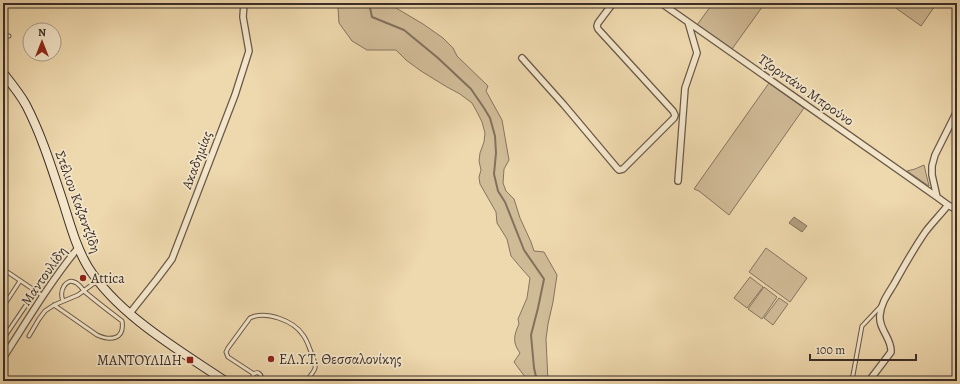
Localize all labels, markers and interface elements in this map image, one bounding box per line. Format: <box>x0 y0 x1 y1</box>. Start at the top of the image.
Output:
north arrow <box>22 22 62 62</box>
text: N <box>38 25 46 40</box>
street label: Τζορντάνο Μπρούνο <box>754 50 858 130</box>
street label: Ακαδημίας <box>177 128 217 193</box>
street label: Στέλιου Καζαντζίδη <box>51 148 105 256</box>
street label: Μαντουλίδη <box>17 242 71 310</box>
place label: Attica <box>90 269 125 288</box>
marker: Attica <box>78 273 88 283</box>
scale bar <box>810 336 916 362</box>
text: 100 m <box>816 342 845 358</box>
place label: ΕΛ.Υ.Τ. Θεσσαλονίκης <box>279 350 402 369</box>
place label: ΜΑΝΤΟΥΛΙΔΗ <box>97 351 182 370</box>
marker: ΕΛ.Υ.Τ. Θεσσαλονίκης <box>266 354 276 364</box>
marker: ΜΑΝΤΟΥΛΙΔΗ <box>185 355 195 365</box>

